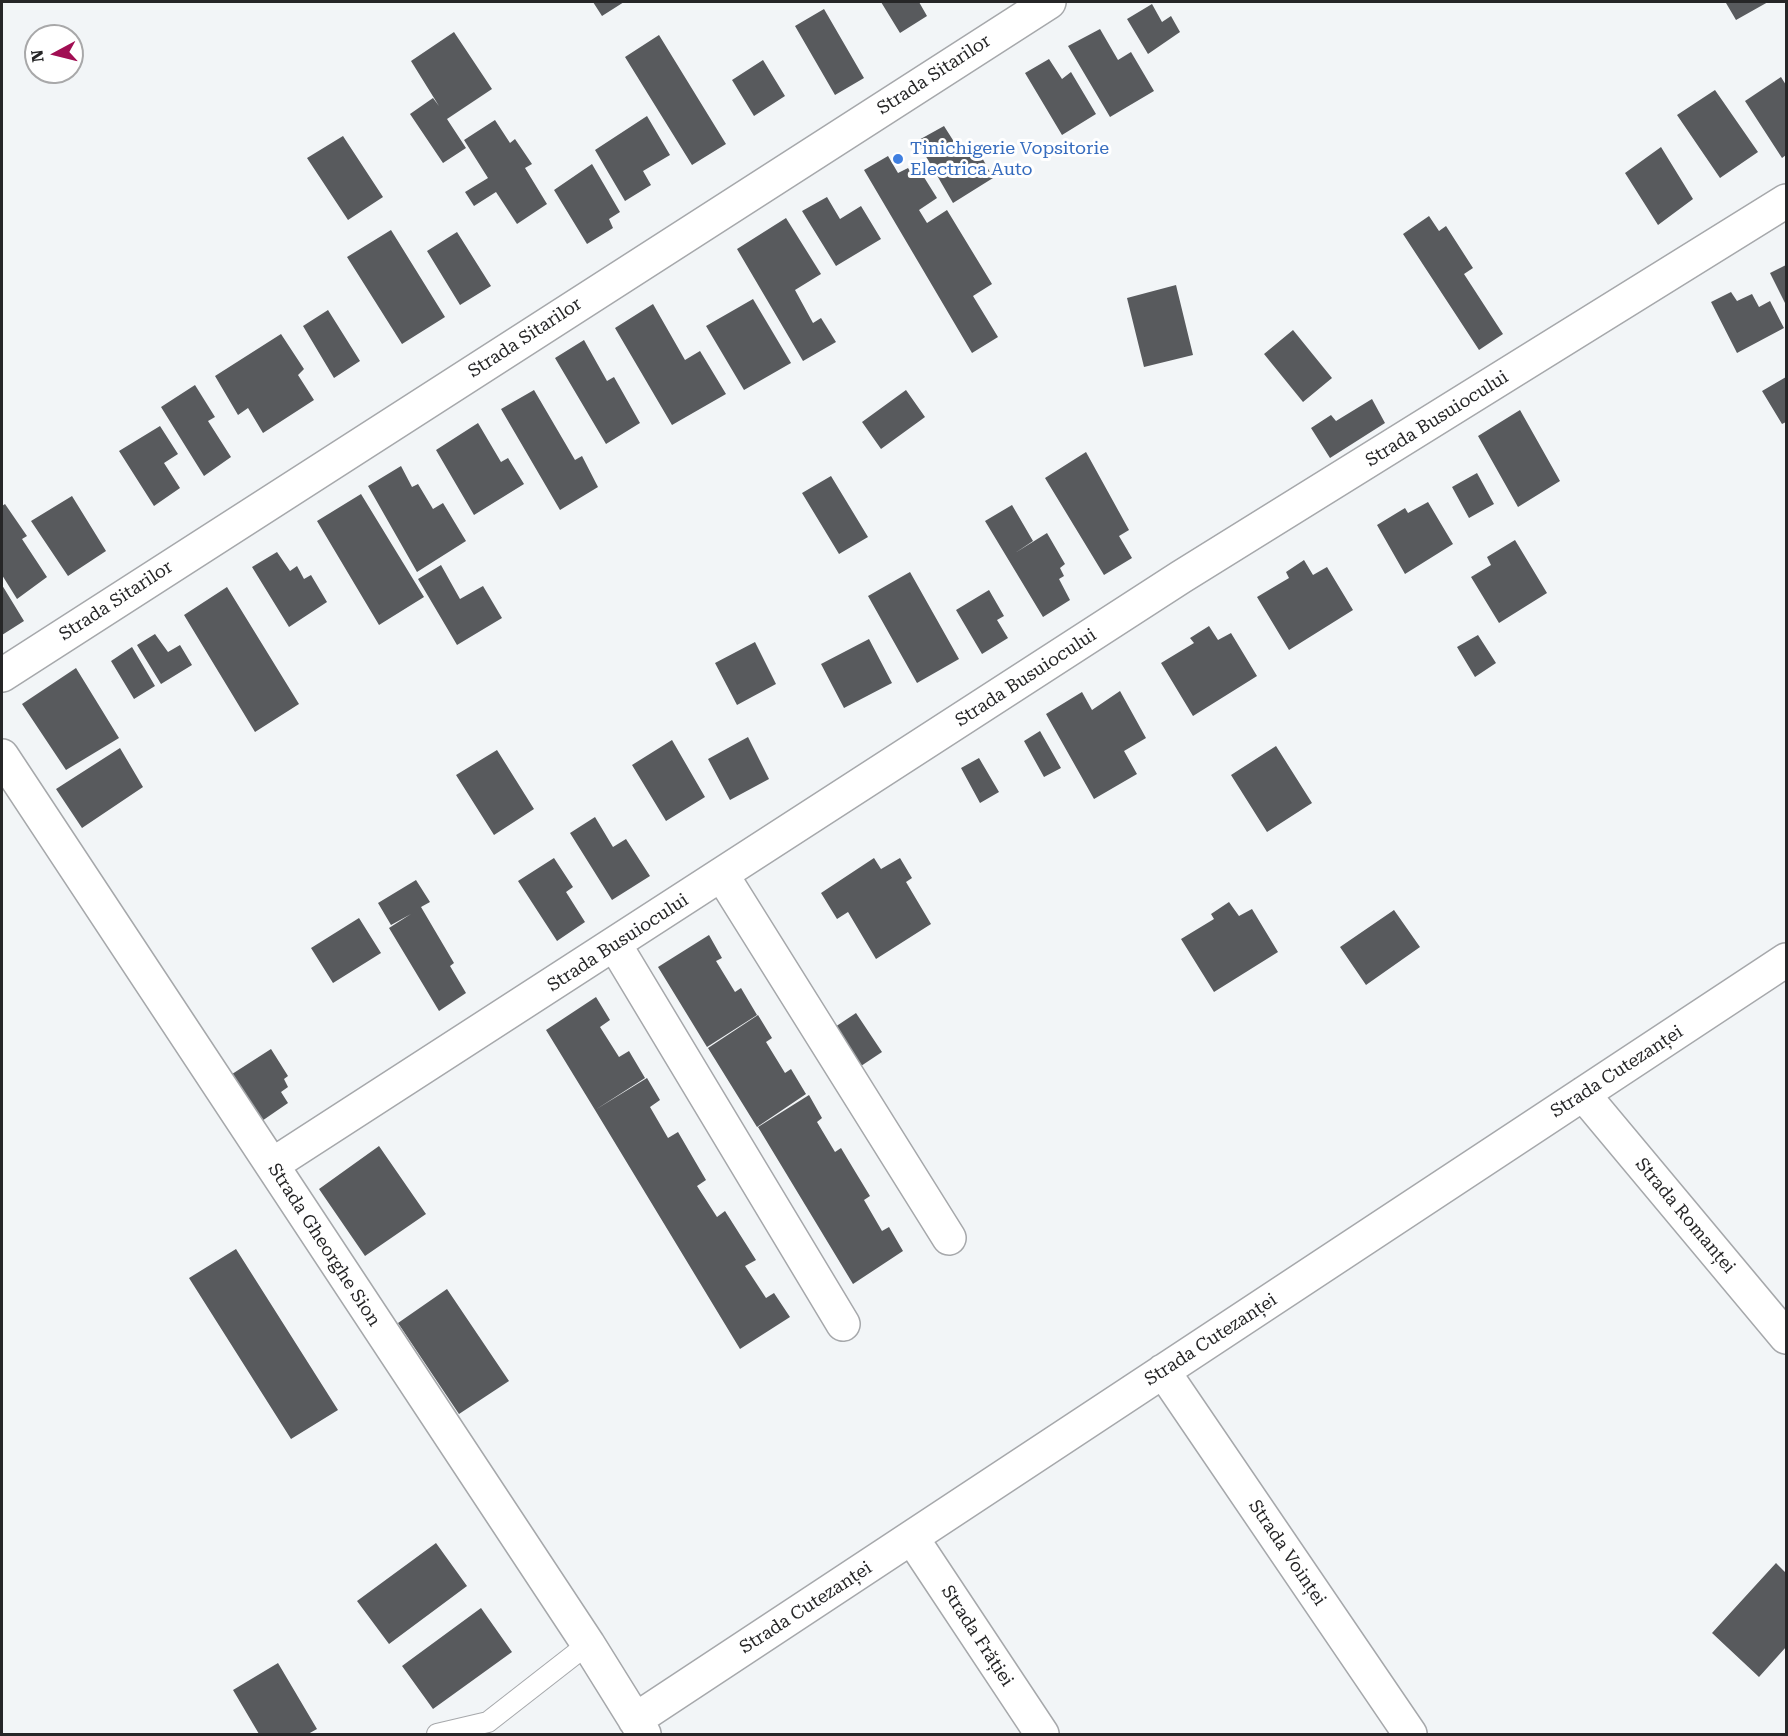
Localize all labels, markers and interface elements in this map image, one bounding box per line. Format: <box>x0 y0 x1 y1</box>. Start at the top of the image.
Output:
north arrow <box>24 24 84 84</box>
street label: Strada Sitarilor <box>873 30 995 120</box>
text: N <box>27 49 48 63</box>
place label: Tinichigerie Vopsitorie Electrica Auto <box>910 138 1109 180</box>
marker: Tinichigerie Vopsitorie Electrica Auto <box>891 152 905 166</box>
street label: Strada Sitarilor <box>464 293 586 383</box>
street label: Strada Busuiocului <box>1362 366 1512 472</box>
street label: Strada Sitarilor <box>55 556 177 646</box>
street label: Strada Busuiocului <box>951 624 1101 732</box>
street label: Strada Busuiocului <box>543 889 693 997</box>
street label: Strada Cutezanței <box>1547 1021 1687 1123</box>
street label: Strada Romanței <box>1630 1154 1740 1278</box>
street label: Strada Gheorghe Sion <box>263 1159 385 1331</box>
street label: Strada Cutezanței <box>1141 1289 1281 1391</box>
street label: Strada Voinței <box>1244 1496 1330 1610</box>
street label: Strada Cutezanței <box>736 1557 876 1659</box>
street label: Strada Frăției <box>936 1581 1018 1691</box>

